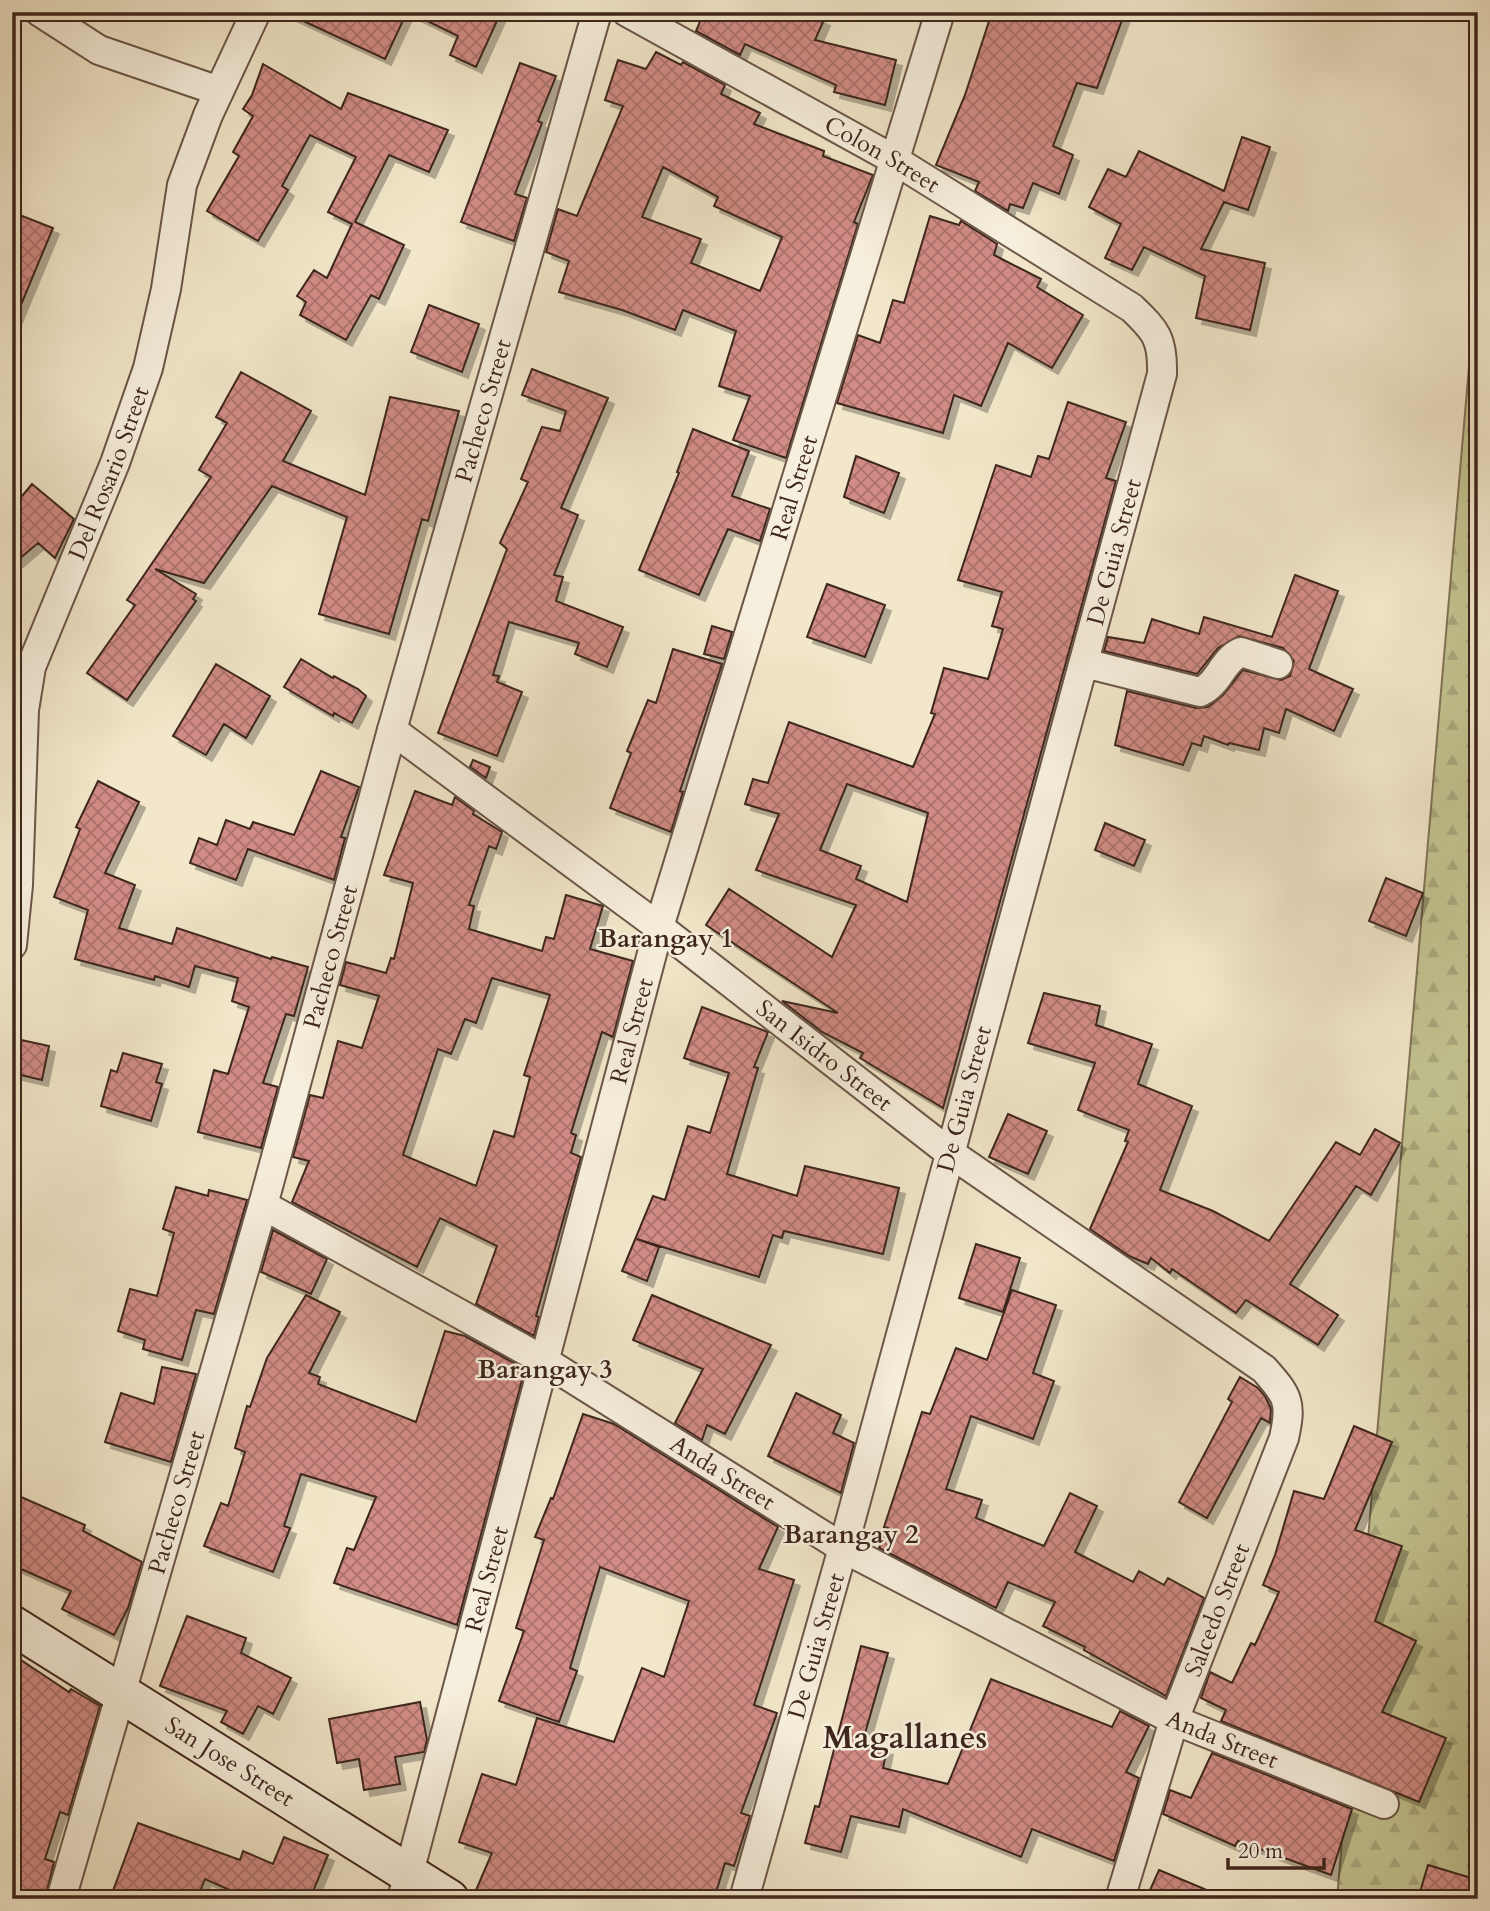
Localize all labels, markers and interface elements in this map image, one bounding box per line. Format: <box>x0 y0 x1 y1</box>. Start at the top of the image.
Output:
street label: Colon Street <box>818 108 946 201</box>
street label: Pacheco Street <box>447 335 520 486</box>
street label: Del Rosario Street <box>61 382 158 565</box>
street label: Real Street <box>763 431 826 544</box>
street label: De Guia Street <box>1079 475 1150 629</box>
street label: Pacheco Street <box>296 881 366 1033</box>
district label: Barangay 1 <box>598 921 734 956</box>
street label: Real Street <box>602 974 662 1088</box>
street label: San Isidro Street <box>749 992 899 1119</box>
street label: De Guia Street <box>929 1022 1000 1176</box>
district label: Barangay 3 <box>477 1352 613 1387</box>
street label: Pacheco Street <box>140 1427 214 1578</box>
street label: Anda Street <box>664 1428 781 1519</box>
district label: Barangay 2 <box>783 1517 919 1552</box>
street label: Real Street <box>457 1522 517 1636</box>
street label: Salcedo Street <box>1177 1538 1258 1682</box>
street label: De Guia Street <box>780 1569 853 1723</box>
street label: Anda Street <box>1161 1702 1283 1777</box>
street label: San Jose Street <box>159 1709 301 1815</box>
district label: Magallanes <box>823 1716 987 1760</box>
scale bar <box>1228 1827 1324 1871</box>
text: 20 m <box>1238 1837 1283 1866</box>

